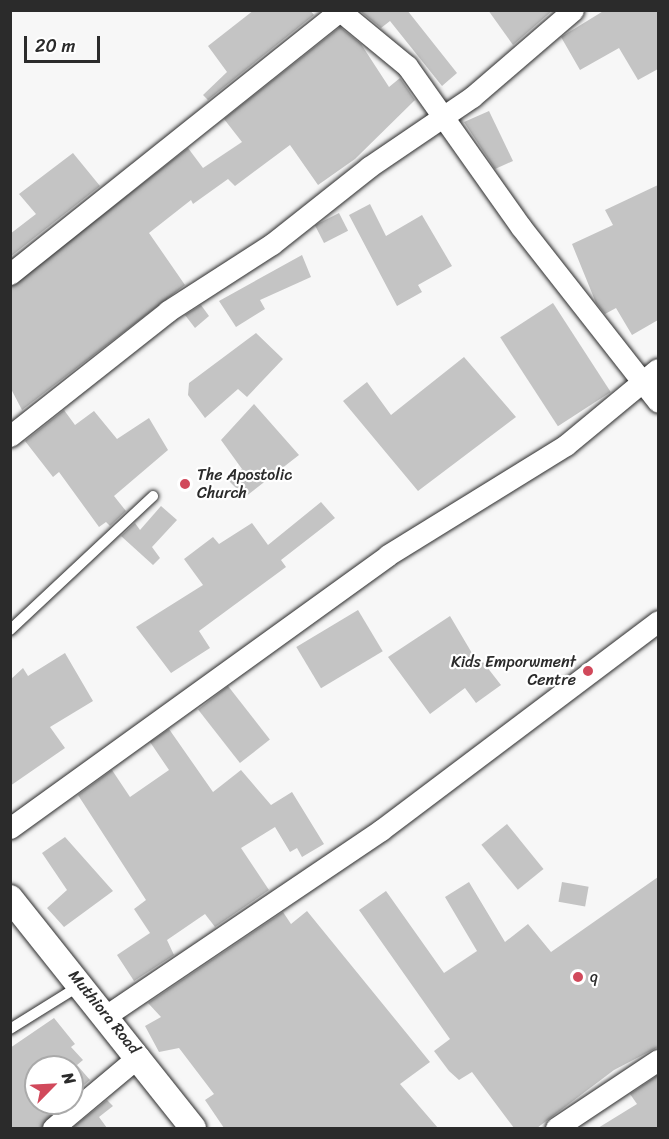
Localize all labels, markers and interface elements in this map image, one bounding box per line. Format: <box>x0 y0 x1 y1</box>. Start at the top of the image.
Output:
scale bar <box>27 24 104 62</box>
text: 20 m <box>35 30 75 62</box>
place label: The Apostolic Church <box>197 465 293 503</box>
marker: The Apostolic Church <box>178 477 192 491</box>
place label: Kids Emporwment Centre <box>450 652 576 690</box>
marker: Kids Emporwment Centre <box>581 664 595 678</box>
street label: Muthiora Road <box>64 966 144 1058</box>
place label: q <box>590 967 598 987</box>
marker: q <box>571 970 585 984</box>
north arrow <box>24 1055 84 1115</box>
text: N <box>54 1067 85 1089</box>

